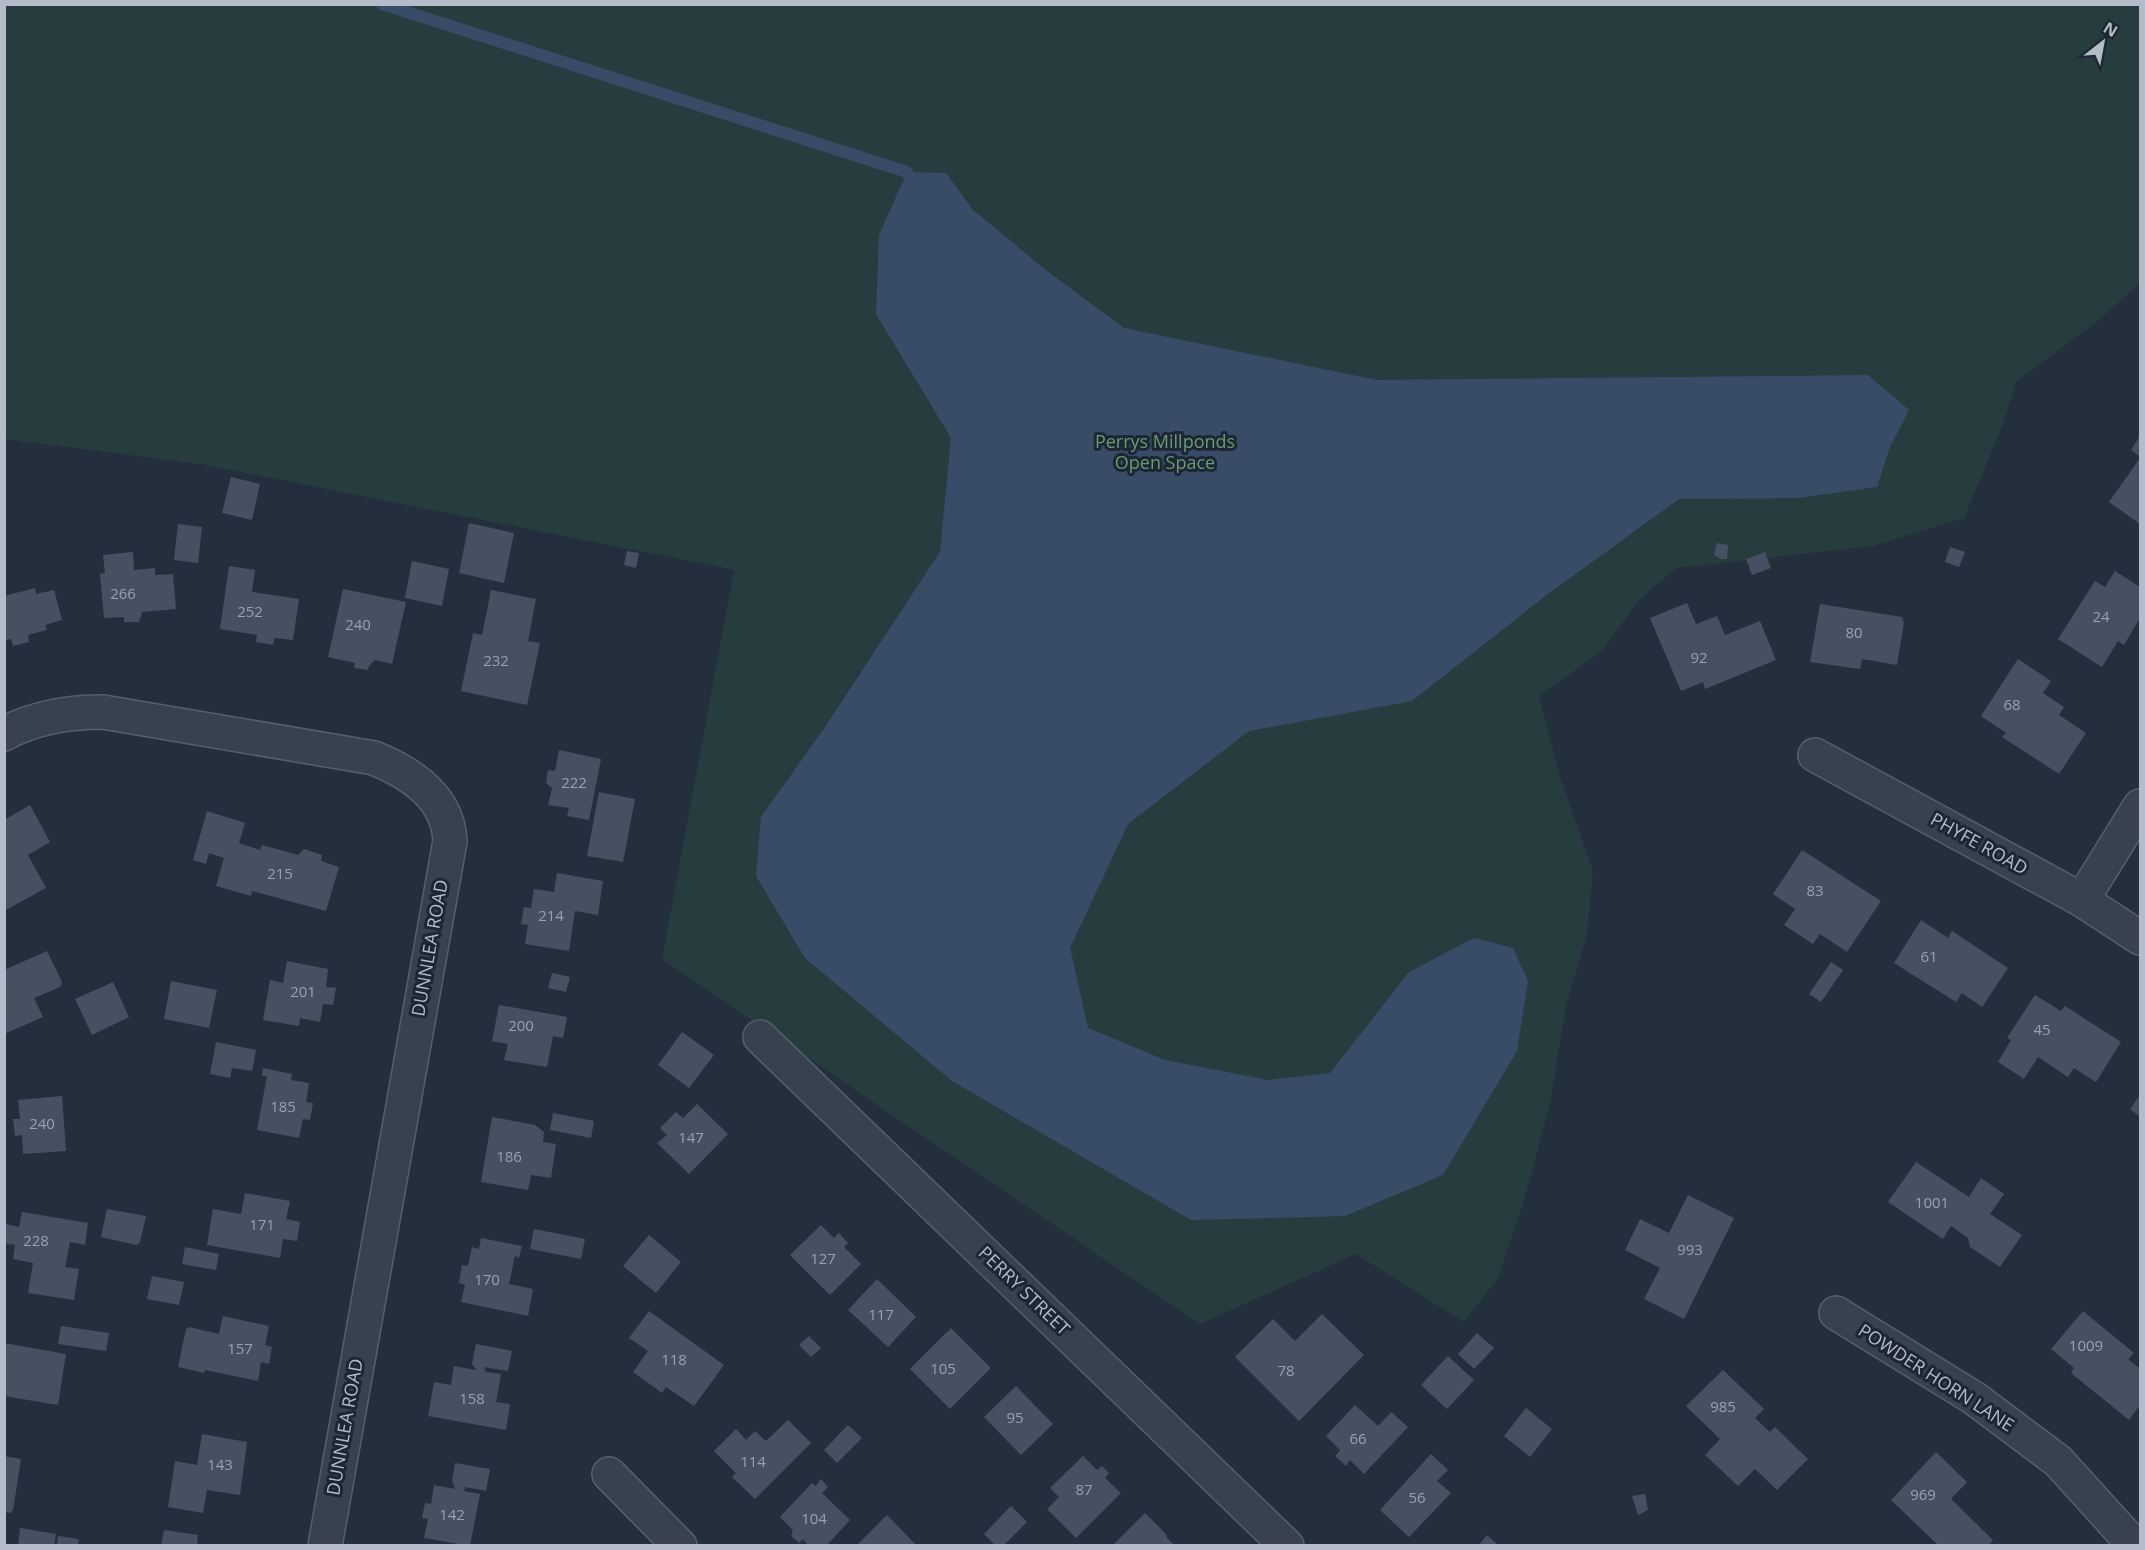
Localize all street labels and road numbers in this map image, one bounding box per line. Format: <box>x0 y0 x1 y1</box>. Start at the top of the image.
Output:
street label: PHYFE ROAD <box>1927 807 2032 880</box>
street label: DUNNLEA ROAD <box>405 878 453 1018</box>
street label: PERRY STREET <box>974 1240 1076 1340</box>
street label: POWDER HORN LANE <box>1854 1318 2019 1437</box>
street label: DUNNLEA ROAD <box>320 1357 368 1497</box>

